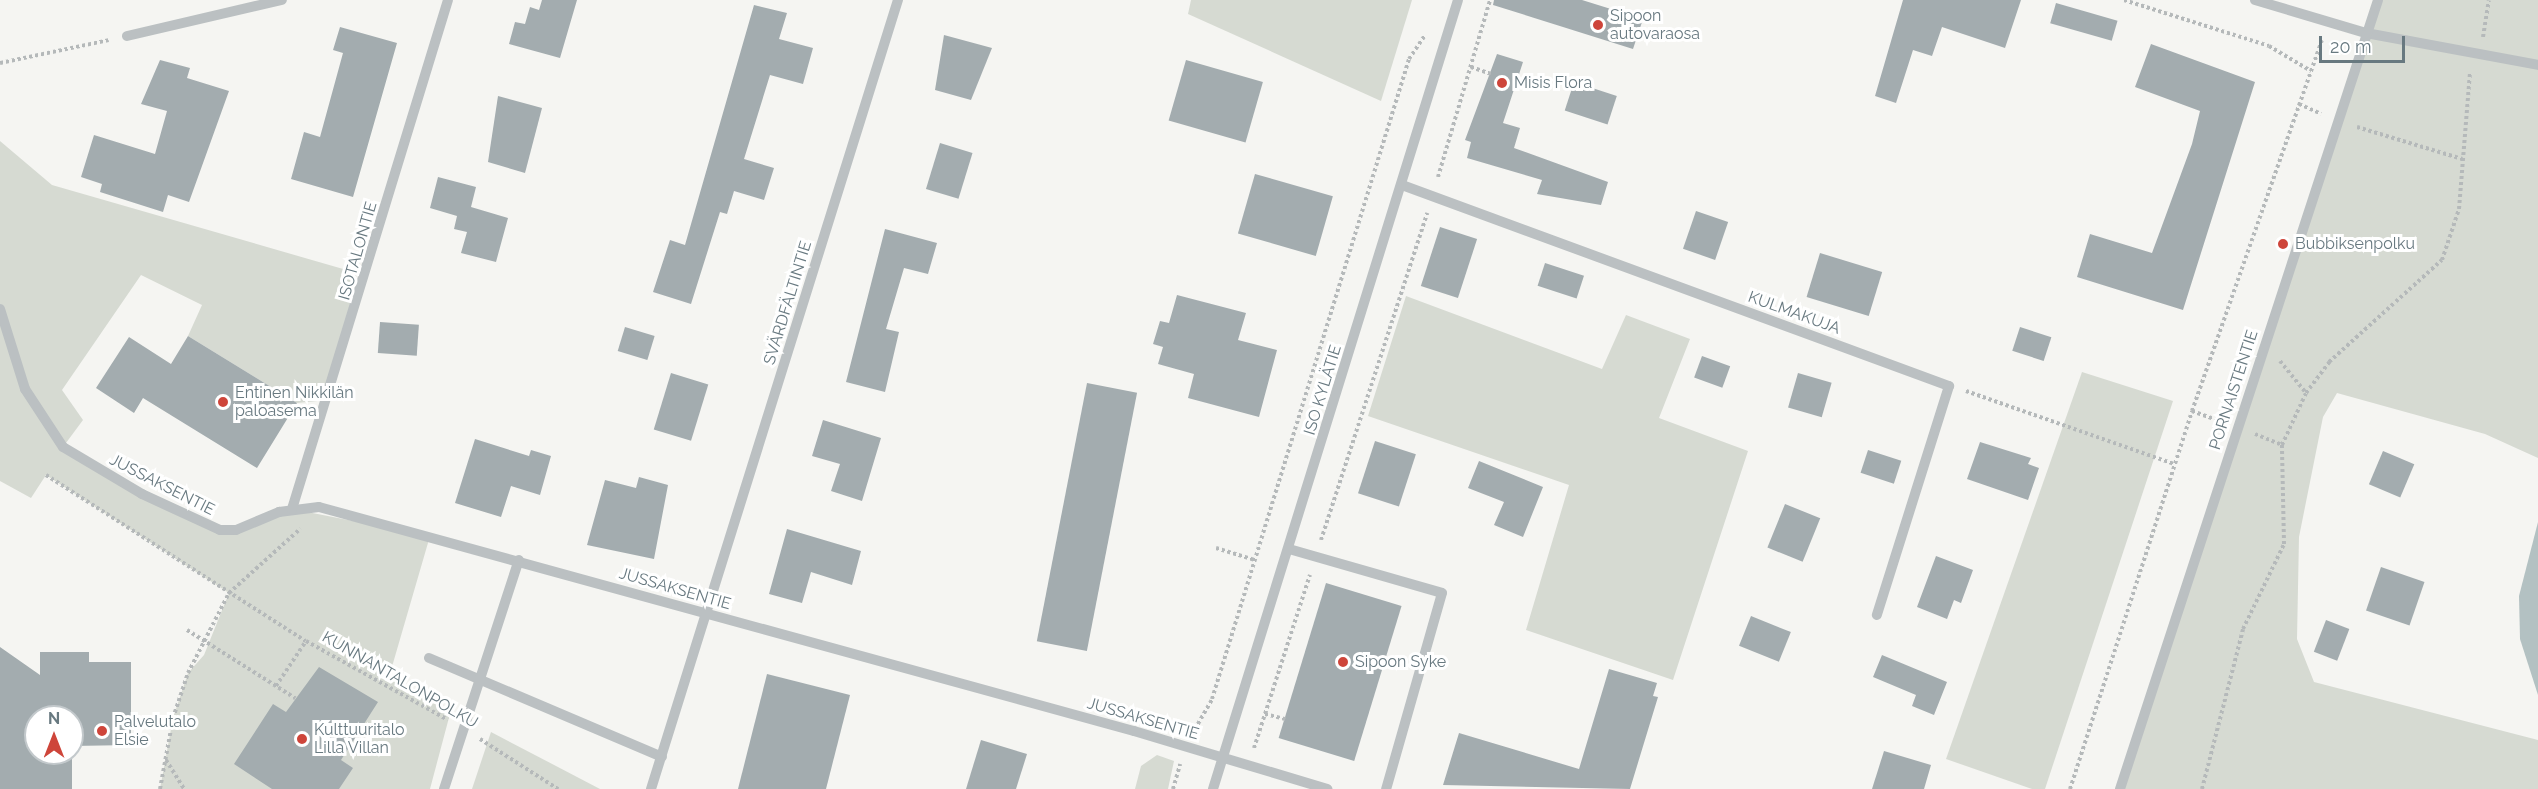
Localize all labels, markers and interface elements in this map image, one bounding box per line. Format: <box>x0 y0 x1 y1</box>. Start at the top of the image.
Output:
place label: Sipoon autovaraosa <box>1610 6 1700 44</box>
marker: Sipoon autovaraosa <box>1591 18 1605 32</box>
scale bar <box>2322 24 2408 62</box>
text: 20 m <box>2330 36 2372 57</box>
place label: Misis Flora <box>1514 73 1592 93</box>
marker: Misis Flora <box>1495 76 1509 90</box>
street label: ISOTALONTIE <box>335 200 381 302</box>
place label: Bubbiksenpolku <box>2295 234 2415 254</box>
marker: Bubbiksenpolku <box>2276 237 2290 251</box>
street label: SVÄRDFÄLTINTIE <box>760 239 816 367</box>
street label: KULMAKUJA <box>1745 287 1843 339</box>
street label: PORNAISTENTIE <box>2206 328 2262 452</box>
street label: ISO KYLÄTIE <box>1300 343 1346 437</box>
place label: Entinen Nikkilän paloasema <box>235 383 354 421</box>
marker: Entinen Nikkilän paloasema <box>216 395 230 409</box>
street label: JUSSAKSENTIE <box>106 450 218 520</box>
street label: JUSSAKSENTIE <box>617 564 733 614</box>
street label: KUNNANTALONPOLKU <box>319 628 481 732</box>
place label: Sipoon Syke <box>1355 652 1446 672</box>
marker: Sipoon Syke <box>1336 655 1350 669</box>
street label: JUSSAKSENTIE <box>1085 694 1201 744</box>
north arrow <box>24 705 84 765</box>
text: N <box>48 709 60 728</box>
place label: Palvelutalo Elsie <box>114 712 196 750</box>
place label: Kulttuuritalo Lilla Villan <box>314 720 405 758</box>
marker: Palvelutalo Elsie <box>95 724 109 738</box>
marker: Kulttuuritalo Lilla Villan <box>295 732 309 746</box>

